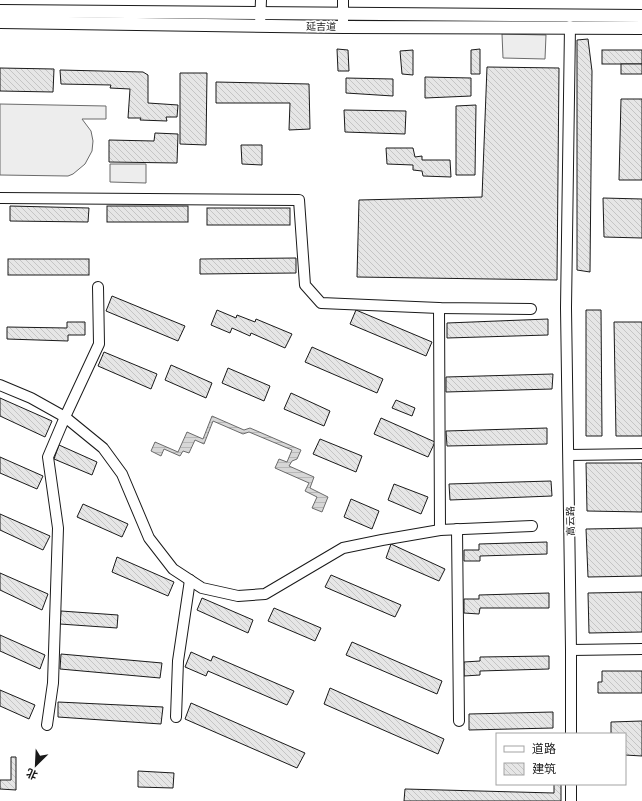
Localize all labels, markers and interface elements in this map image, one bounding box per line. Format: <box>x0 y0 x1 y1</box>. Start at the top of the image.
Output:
street label: 延吉道 <box>306 20 336 32</box>
street label: 高云路 <box>564 506 576 536</box>
legend <box>496 733 626 785</box>
text: 道路 <box>532 741 556 756</box>
north arrow <box>16 745 56 785</box>
text: 建筑 <box>532 761 556 776</box>
text: 北 <box>24 766 40 783</box>

